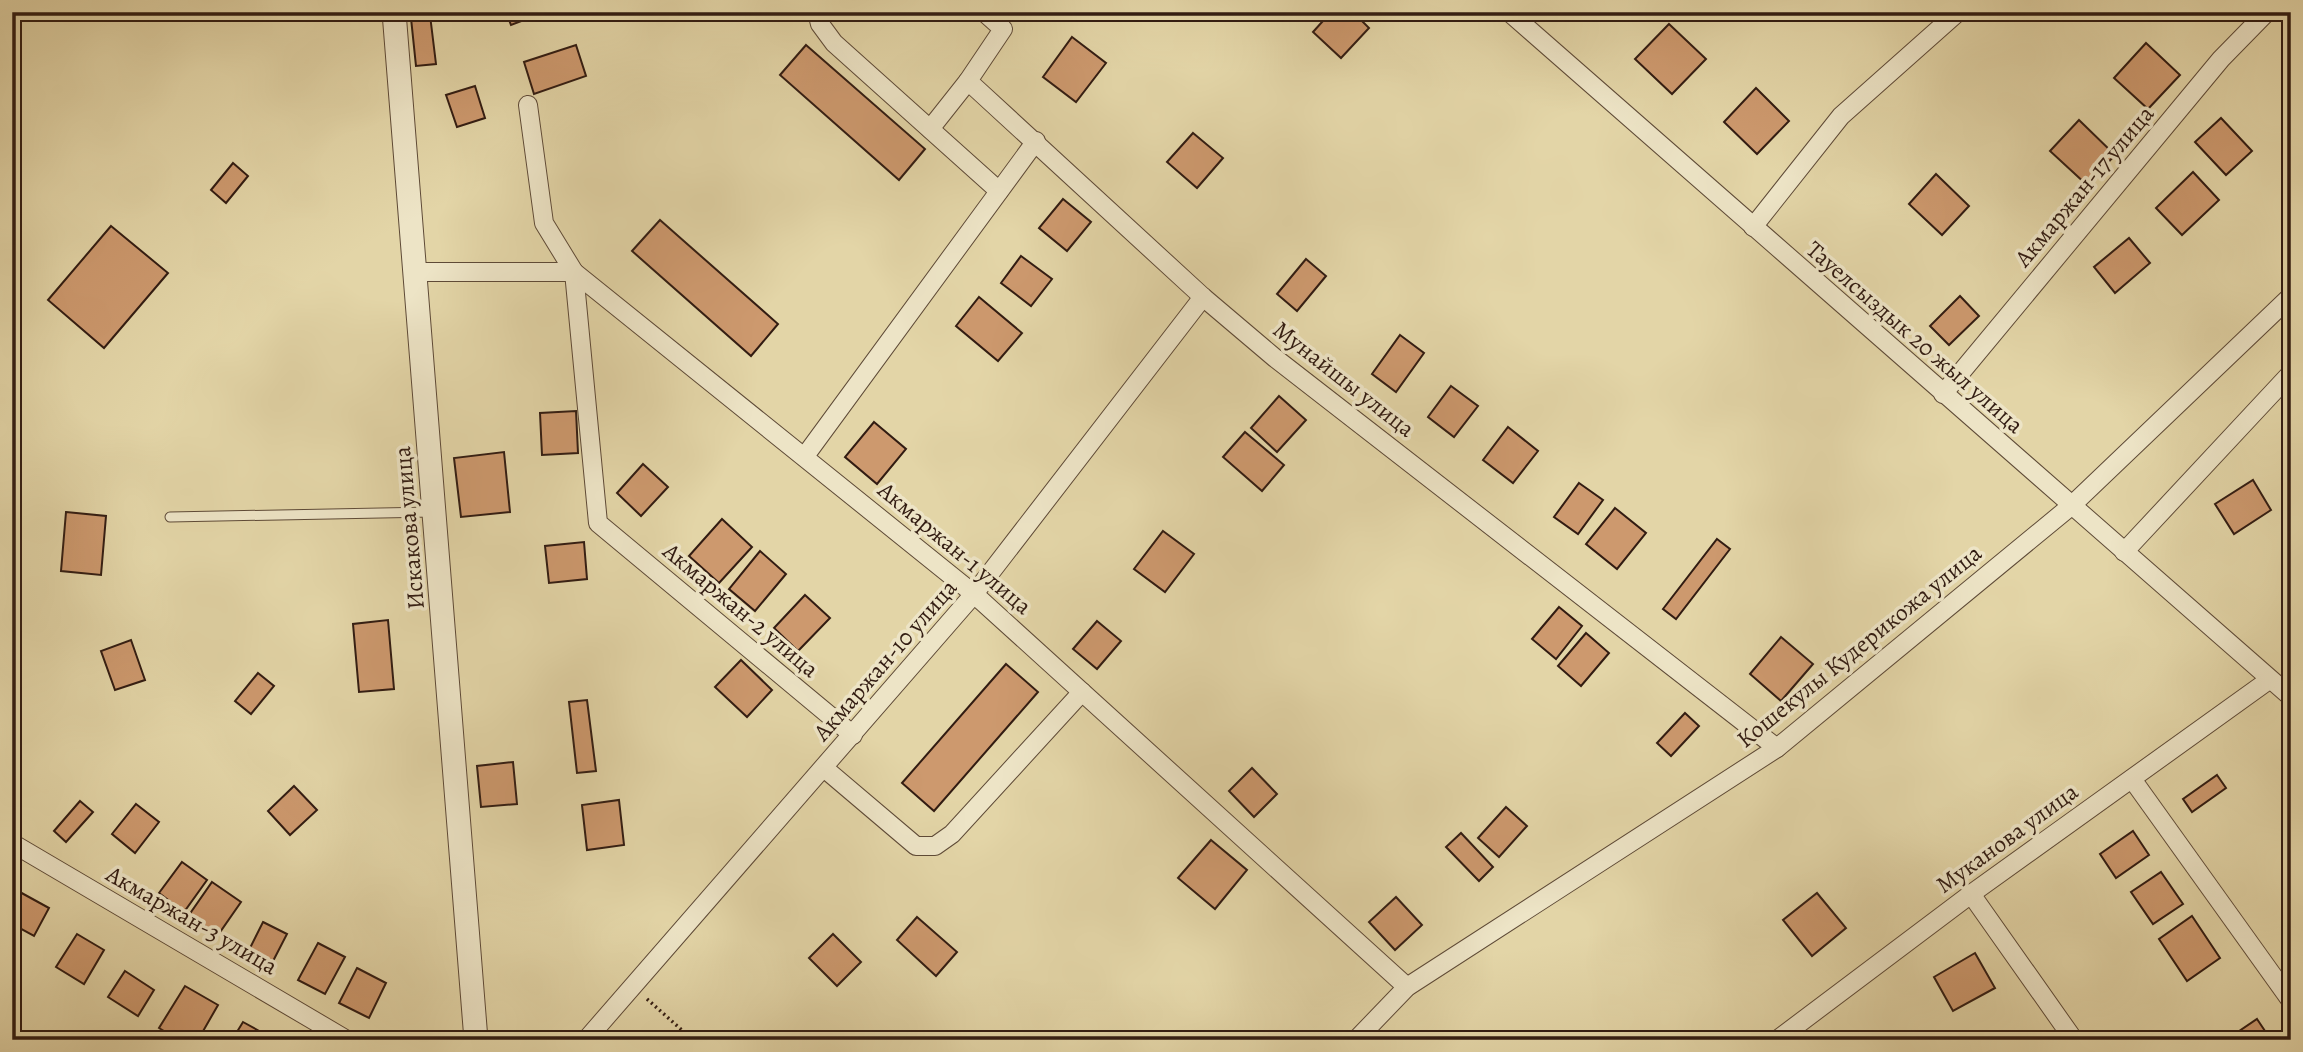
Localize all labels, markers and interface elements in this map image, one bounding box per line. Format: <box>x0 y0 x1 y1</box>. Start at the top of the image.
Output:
street label: Акмаржан-17 улица <box>2006 99 2161 274</box>
street label: Тауелсыздык 20 жыл улица <box>1799 234 2031 440</box>
street label: Мунайшы улица <box>1267 314 1421 444</box>
street label: Искакова улица <box>386 445 432 611</box>
street label: Акмаржан-1 улица <box>871 474 1039 622</box>
street label: Акмаржан-2 улица <box>655 535 826 685</box>
street label: Кошекулы Кудерикожа улица <box>1730 537 1988 755</box>
street label: Акмаржан-10 улица <box>805 573 964 748</box>
street label: Муканова улица <box>1929 776 2085 900</box>
street label: Акмаржан-3 улица <box>100 857 284 982</box>

